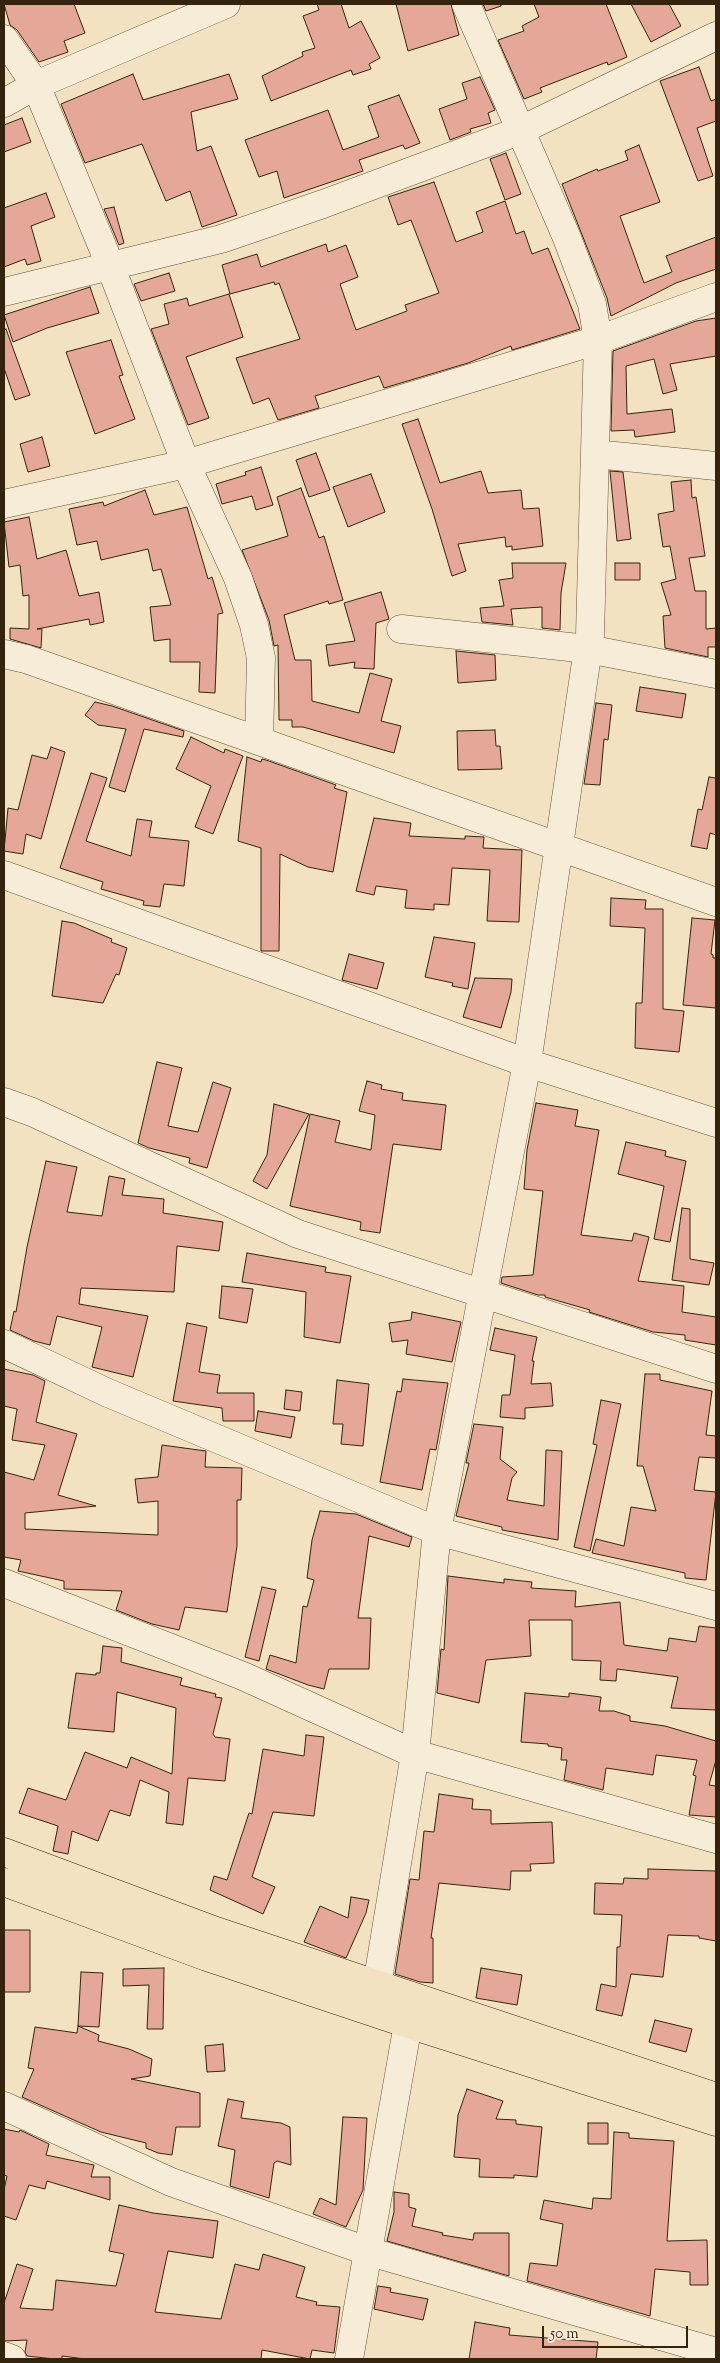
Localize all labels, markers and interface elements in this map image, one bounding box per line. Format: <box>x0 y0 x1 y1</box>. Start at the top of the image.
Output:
scale bar <box>545 2316 691 2348</box>
text: 50 m <box>550 2324 579 2345</box>

